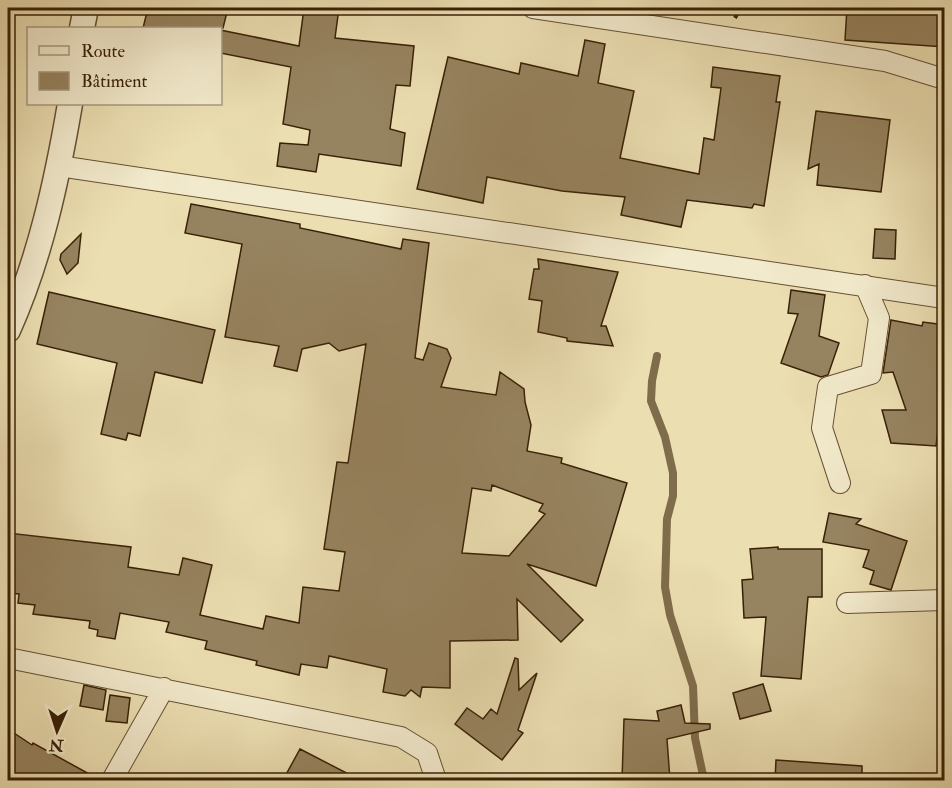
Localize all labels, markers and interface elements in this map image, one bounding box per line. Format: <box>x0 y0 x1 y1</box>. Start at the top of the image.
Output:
legend <box>27 27 222 105</box>
text: Route <box>81 40 125 63</box>
text: Bâtiment <box>81 70 147 93</box>
north arrow <box>27 701 87 761</box>
text: N <box>48 735 65 755</box>

